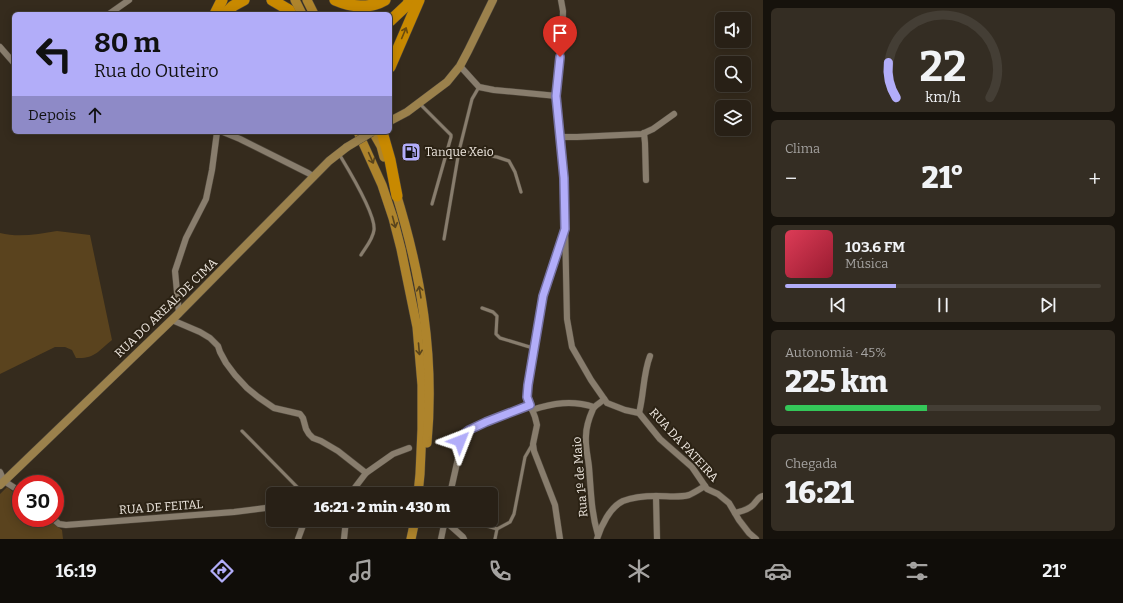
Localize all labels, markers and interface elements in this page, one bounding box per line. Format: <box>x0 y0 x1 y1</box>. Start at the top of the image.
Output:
map controls <box>715 12 751 136</box>
button: sound <box>715 12 751 48</box>
pin <box>543 16 577 57</box>
icon: arrive <box>549 22 571 44</box>
text: 80 m <box>94 26 160 59</box>
icon: left <box>28 28 80 80</box>
one-way arrow <box>401 28 409 40</box>
text: 22 <box>920 42 966 92</box>
button: search <box>715 56 751 92</box>
text: Rua do Outeiro <box>94 60 219 82</box>
text: km/h <box>925 89 961 106</box>
button: layers <box>715 100 751 136</box>
icon: ahead <box>84 104 106 126</box>
text: Depois <box>28 106 76 124</box>
fuel station icon: Tanque Xeio <box>400 141 422 163</box>
text: Clima <box>785 141 820 156</box>
place label: Tanque Xeio <box>425 145 494 159</box>
one-way arrow <box>368 152 375 164</box>
text: 21° <box>922 160 964 196</box>
text: − <box>785 165 797 192</box>
text: + <box>1088 165 1101 192</box>
one-way arrow <box>391 215 398 228</box>
text: 103.6 FM <box>845 238 905 256</box>
street label: RUA DO AREAL DE CIMA <box>112 255 220 361</box>
text: Música <box>845 256 888 271</box>
one-way arrow <box>416 286 424 299</box>
icon: previous <box>827 294 849 316</box>
icon: pause <box>932 294 954 316</box>
icon: next <box>1037 294 1059 316</box>
one-way arrow <box>415 342 422 355</box>
text: Autonomia · 45% <box>785 345 886 360</box>
text: 225 km <box>785 364 888 400</box>
street label: RUA DA PATEIRA <box>647 406 722 485</box>
position arrow <box>439 420 481 462</box>
street label: Rua 1º de Maio <box>569 436 590 518</box>
text: Chegada <box>785 456 837 471</box>
speed limit sign: 30 <box>12 475 64 527</box>
text: 16:21 <box>785 475 854 511</box>
street label: RUA DE FEITAL <box>119 497 204 517</box>
text: 16:21 · 2 min · 430 m <box>314 498 450 516</box>
icon: directions <box>208 557 236 585</box>
icon: music <box>347 557 375 585</box>
icon: phone <box>486 557 514 585</box>
icon: climate <box>625 557 653 585</box>
icon: car <box>764 557 792 585</box>
icon: filters <box>903 557 931 585</box>
text: 16:19 <box>56 560 97 582</box>
text: 21° <box>1042 560 1067 582</box>

